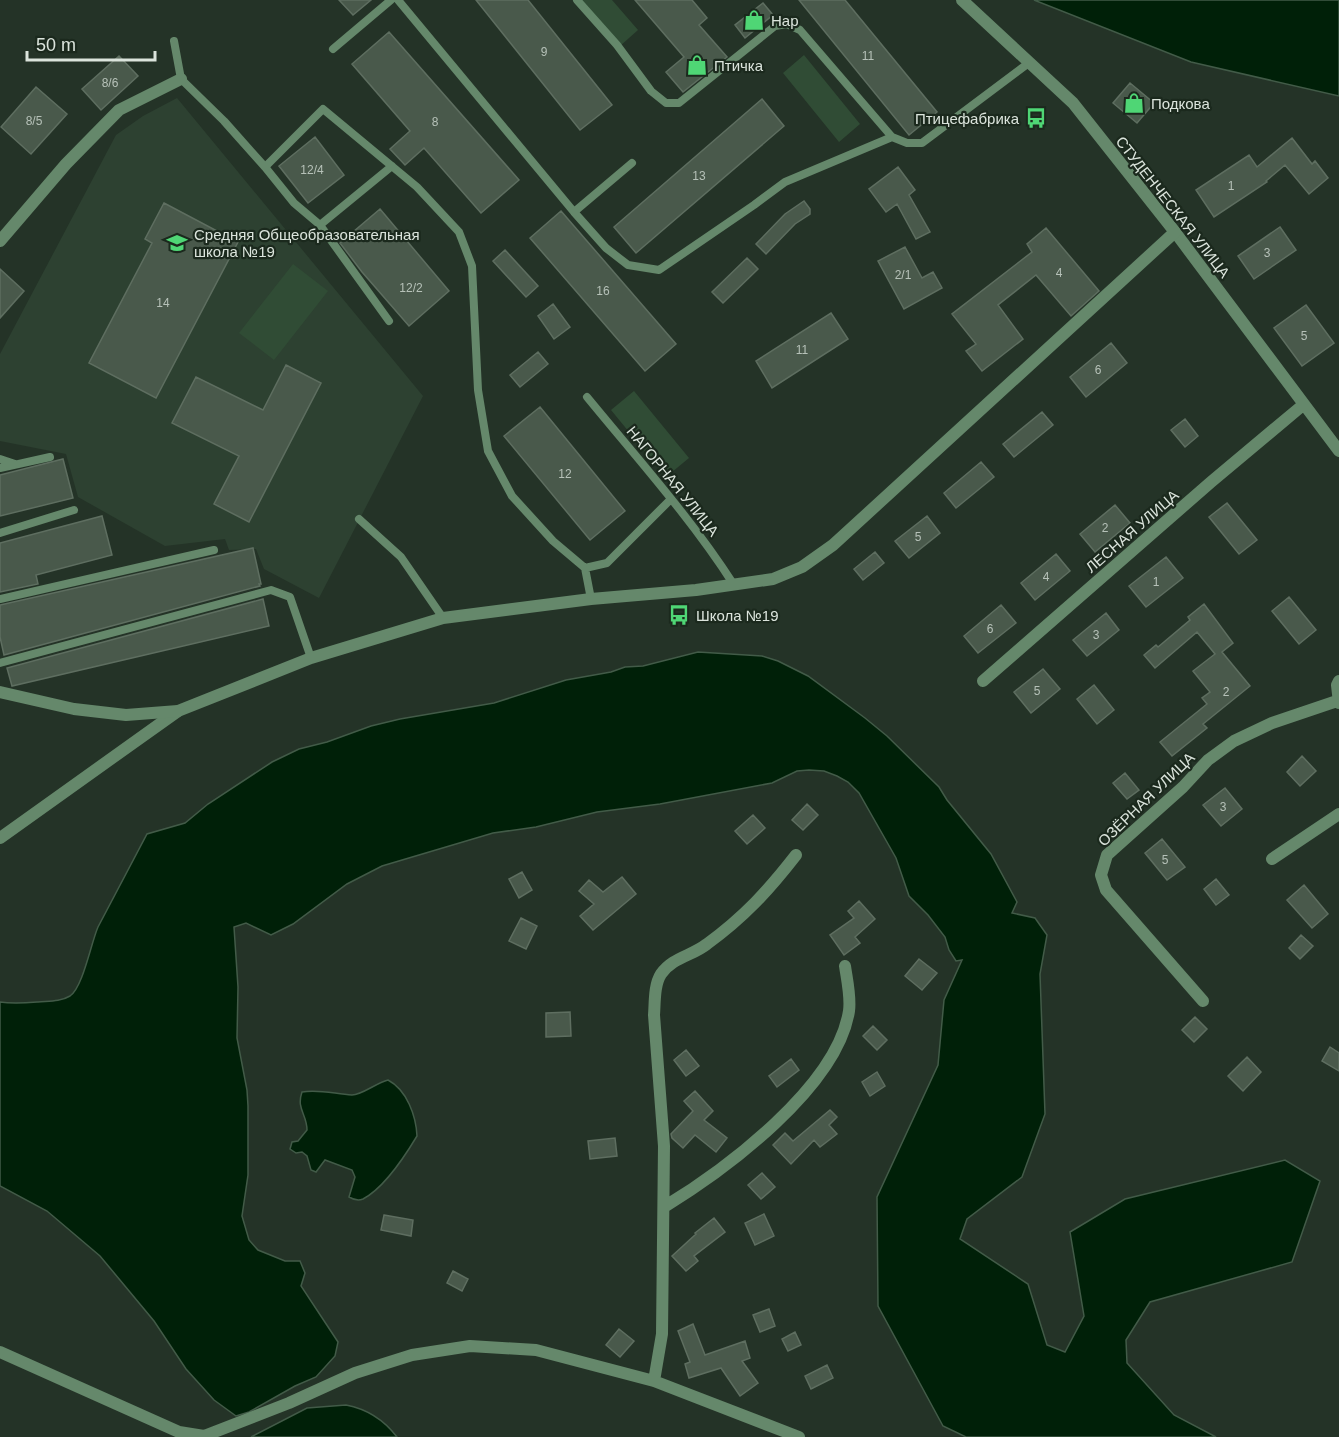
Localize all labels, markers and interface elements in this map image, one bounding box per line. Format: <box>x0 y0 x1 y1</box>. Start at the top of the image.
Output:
shop icon: Нар <box>742 8 766 32</box>
place label: Нар <box>771 12 799 29</box>
scale bar <box>27 24 154 62</box>
text: 50 m <box>36 35 76 55</box>
house number: 9 <box>541 45 548 59</box>
house number: 11 <box>862 49 875 63</box>
shop icon: Птичка <box>685 53 709 77</box>
place label: Птичка <box>714 57 764 74</box>
house number: 8/6 <box>102 76 119 90</box>
shop icon: Подкова <box>1122 91 1146 115</box>
place label: Подкова <box>1151 95 1210 112</box>
bus stop icon: Птицефабрика <box>1024 106 1048 130</box>
place label: Птицефабрика <box>915 110 1020 127</box>
house number: 8/5 <box>26 114 43 128</box>
house number: 8 <box>432 115 439 129</box>
street label: СТУДЕНЧЕСКАЯ УЛИЦА <box>1113 133 1233 281</box>
house number: 12/4 <box>300 163 324 177</box>
house number: 13 <box>692 169 706 183</box>
house number: 1 <box>1228 179 1235 193</box>
place label: Средняя Общеобразовательная школа №19 <box>194 226 420 260</box>
school or university icon: Средняя Общеобразовательная школа №19 <box>165 231 189 255</box>
house number: 3 <box>1264 246 1271 260</box>
house number: 4 <box>1056 266 1063 280</box>
house number: 2/1 <box>895 268 912 282</box>
house number: 12/2 <box>399 281 423 295</box>
house number: 16 <box>596 284 610 298</box>
house number: 14 <box>156 296 170 310</box>
house number: 5 <box>1301 329 1308 343</box>
house number: 11 <box>796 343 809 357</box>
house number: 6 <box>1095 363 1102 377</box>
street label: НАГОРНАЯ УЛИЦА <box>623 423 723 539</box>
house number: 12 <box>558 467 572 481</box>
street label: ЛЕСНАЯ УЛИЦА <box>1082 486 1182 576</box>
house number: 2 <box>1102 521 1109 535</box>
house number: 5 <box>915 530 922 544</box>
house number: 4 <box>1043 570 1050 584</box>
house number: 1 <box>1153 575 1160 589</box>
bus stop icon: Школа №19 <box>667 603 691 627</box>
place label: Школа №19 <box>696 607 779 624</box>
house number: 6 <box>987 622 994 636</box>
house number: 3 <box>1093 628 1100 642</box>
house number: 5 <box>1034 684 1041 698</box>
house number: 2 <box>1223 685 1230 699</box>
street label: ОЗЁРНАЯ УЛИЦА <box>1094 749 1198 849</box>
house number: 3 <box>1220 800 1227 814</box>
house number: 5 <box>1162 853 1169 867</box>

